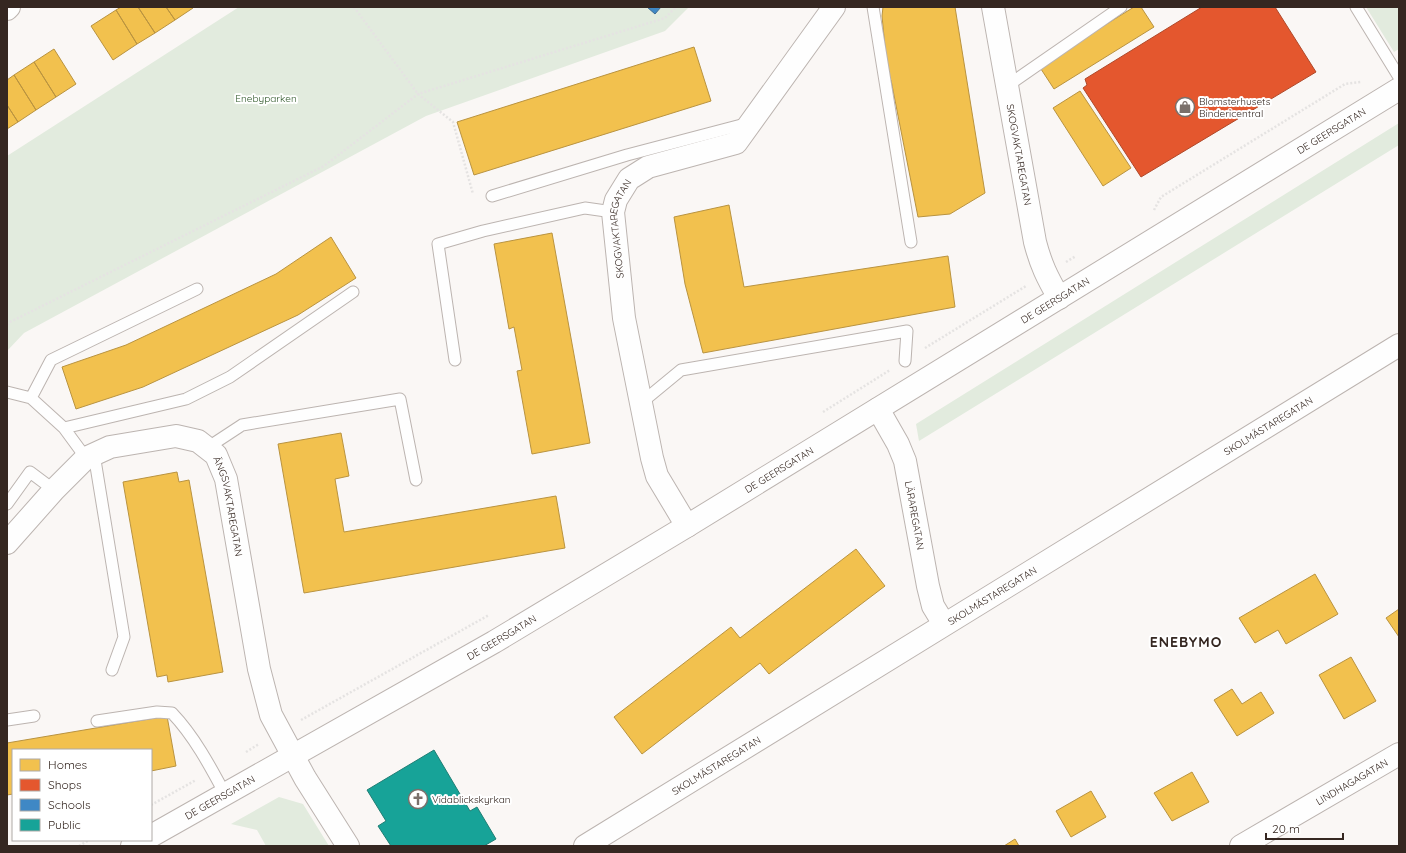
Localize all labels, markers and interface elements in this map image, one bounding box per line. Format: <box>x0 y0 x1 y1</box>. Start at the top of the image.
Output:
park label: Enebyparken <box>235 92 297 105</box>
place label: Blomsterhusets Bindericentral <box>1199 95 1271 120</box>
shop icon: Blomsterhusets Bindericentral <box>1174 96 1196 118</box>
street label: SKOGVAKTAREGATAN <box>1004 103 1035 206</box>
street label: DE GEERSGATAN <box>1294 105 1368 157</box>
street label: SKOGVAKTAREGATAN <box>606 176 634 279</box>
street label: DE GEERSGATAN <box>1018 274 1092 326</box>
street label: SKOLMÄSTAREGATAN <box>1221 393 1315 458</box>
street label: DE GEERSGATAN <box>742 444 816 496</box>
street label: ÄNGSVAKTAREGATAN <box>211 454 246 557</box>
street label: LÄRAREGATAN <box>902 480 928 551</box>
street label: SKOLMÄSTAREGATAN <box>945 563 1039 628</box>
street label: DE GEERSGATAN <box>464 612 539 663</box>
district label: ENEBYMO <box>1150 633 1222 651</box>
street label: SKOLMÄSTAREGATAN <box>669 733 763 798</box>
legend <box>12 749 152 841</box>
street label: LINDHAGAGATAN <box>1313 755 1390 808</box>
text: Homes <box>48 757 88 772</box>
street label: DE GEERSGATAN <box>182 772 257 822</box>
text: Shops <box>48 777 82 792</box>
church icon: Vidablickskyrkan <box>407 788 429 810</box>
place label: Vidablickskyrkan <box>432 793 511 806</box>
text: Schools <box>48 797 91 812</box>
scale bar <box>1266 815 1343 841</box>
text: Public <box>48 817 81 832</box>
text: 20 m <box>1272 821 1300 836</box>

